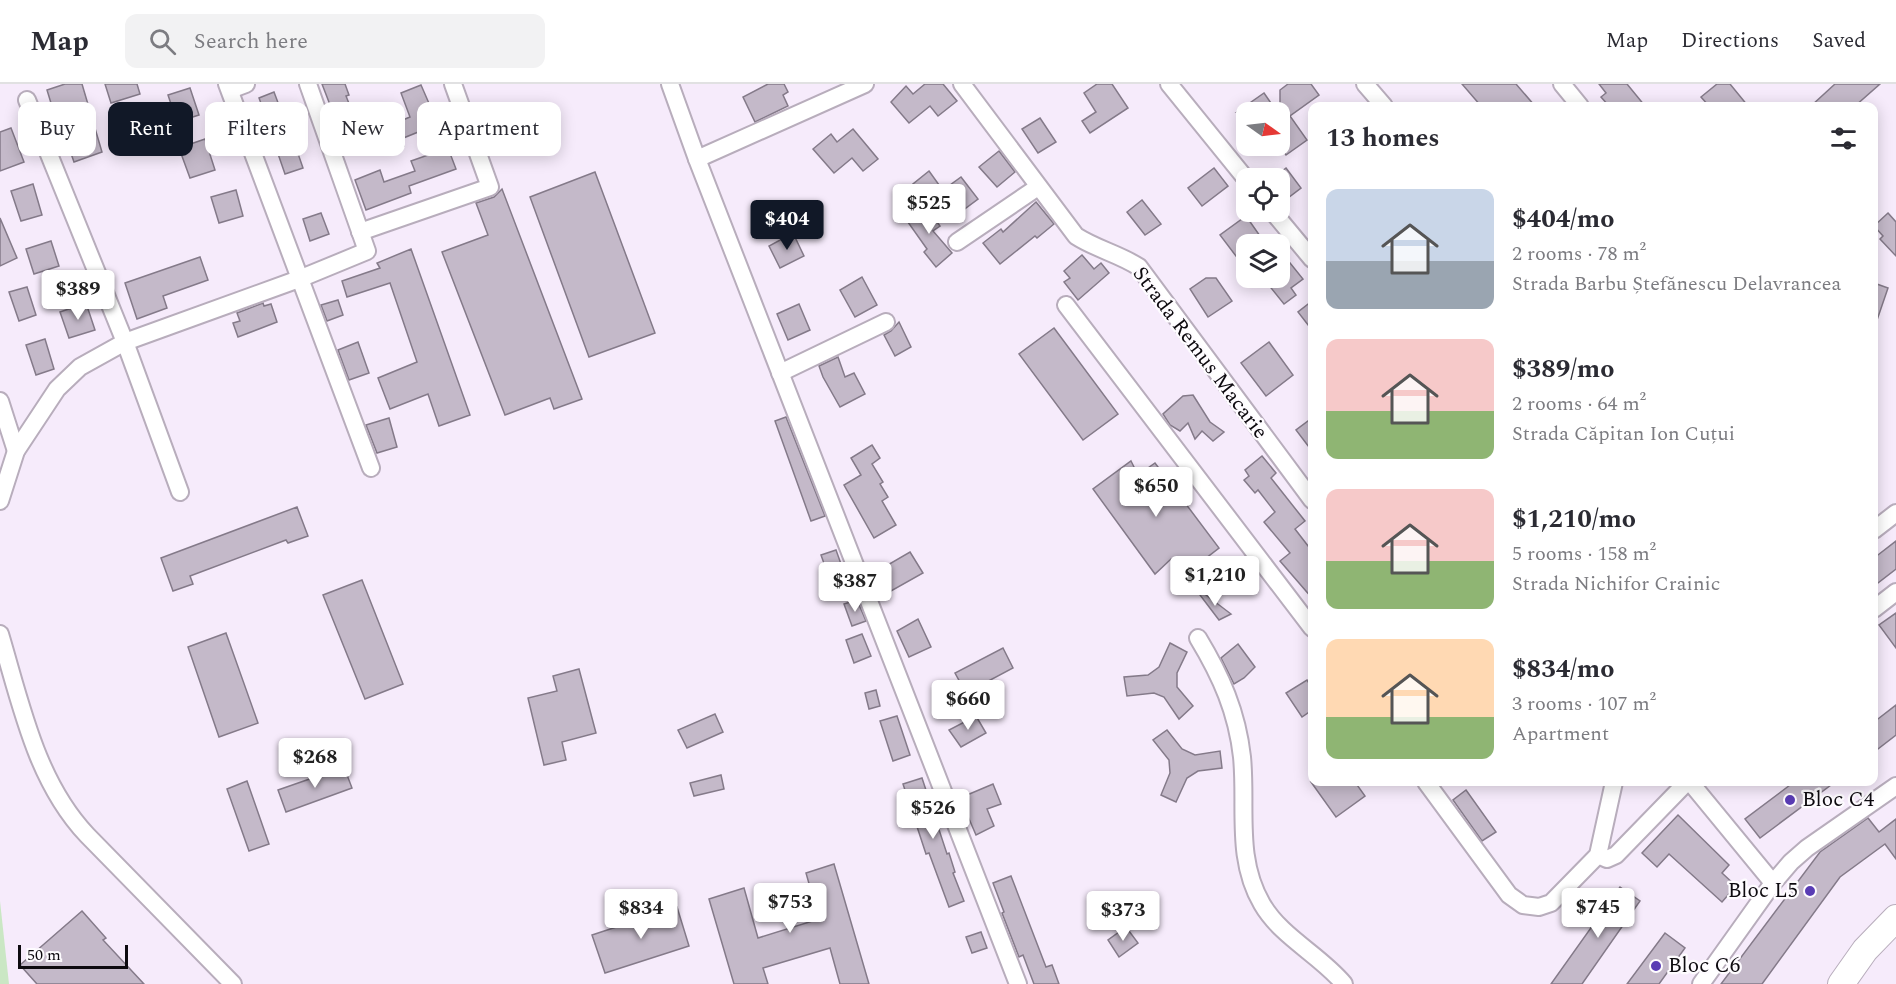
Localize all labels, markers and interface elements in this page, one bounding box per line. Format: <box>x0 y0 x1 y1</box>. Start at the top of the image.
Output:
search box <box>125 14 545 68</box>
text: Map <box>30 20 89 63</box>
icon: search <box>146 25 179 58</box>
text: Search here <box>194 25 308 58</box>
text: Map <box>1606 25 1648 57</box>
text: Directions <box>1681 25 1779 57</box>
text: Saved <box>1812 25 1866 57</box>
chip: Buy <box>18 102 96 156</box>
chip: Rent <box>108 102 193 156</box>
chip: Filters <box>205 102 308 156</box>
chip: New <box>320 102 405 156</box>
chip: Apartment <box>417 102 561 156</box>
north arrow <box>1236 102 1290 156</box>
map controls <box>1236 102 1290 288</box>
text: 13 homes <box>1326 118 1440 158</box>
icon: filters <box>1827 122 1860 155</box>
button: locate <box>1236 168 1290 222</box>
pin: $525 <box>893 184 965 235</box>
text: $525 <box>907 188 951 218</box>
text: $404/mo <box>1512 199 1615 239</box>
pin: $404 <box>751 200 823 251</box>
text: $404 <box>765 204 809 234</box>
icon: home <box>1374 213 1446 285</box>
button: layers <box>1236 234 1290 288</box>
text: 2 rooms · 78 m² <box>1512 239 1646 269</box>
street label: Strada Remus Macarie <box>1124 260 1276 446</box>
text: Strada Barbu Ștefănescu Delavrancea <box>1512 269 1841 299</box>
pin: $389 <box>42 270 114 321</box>
text: $389 <box>56 274 100 304</box>
text: $389/mo <box>1512 349 1615 389</box>
icon: home <box>1374 363 1446 435</box>
text: 2 rooms · 64 m² <box>1512 389 1646 419</box>
text: Strada Căpitan Ion Cuțui <box>1512 419 1735 449</box>
pin: $650 <box>1120 467 1192 518</box>
text: $650 <box>1134 471 1178 501</box>
text: $1,210/mo <box>1512 499 1636 539</box>
icon: home <box>1374 513 1446 585</box>
text: 5 rooms · 158 m² <box>1512 539 1656 569</box>
pin: $1,210 <box>1166 556 1264 607</box>
text: $1,210 <box>1184 560 1246 590</box>
pin: $387 <box>819 562 891 613</box>
text: $387 <box>833 566 877 596</box>
text: Strada Nichifor Crainic <box>1512 569 1720 599</box>
text: $834/mo <box>1512 649 1615 689</box>
icon: home <box>1374 663 1446 735</box>
pin: $660 <box>932 680 1004 731</box>
text: $660 <box>946 684 990 714</box>
text: 3 rooms · 107 m² <box>1512 689 1656 719</box>
text: Apartment <box>1512 719 1609 749</box>
pin: $268 <box>279 738 351 789</box>
text: $268 <box>293 742 337 772</box>
place label: Bloc C4 <box>1802 784 1875 816</box>
pin: $526 <box>897 789 969 840</box>
text: $526 <box>911 793 955 823</box>
marker: Bloc C4 <box>1783 793 1797 807</box>
place label: Bloc L5 <box>1728 875 1798 907</box>
pin: $753 <box>754 883 826 934</box>
marker: Bloc L5 <box>1803 884 1817 898</box>
text: $753 <box>768 887 812 917</box>
pin: $745 <box>1562 888 1634 939</box>
pin: $834 <box>605 889 677 940</box>
pin: $373 <box>1087 891 1159 942</box>
text: $745 <box>1576 892 1620 922</box>
text: $834 <box>619 893 663 923</box>
text: $373 <box>1101 895 1145 925</box>
scale bar <box>18 942 128 970</box>
text: 50 m <box>27 943 61 967</box>
place label: Bloc C6 <box>1668 950 1740 982</box>
marker: Bloc C6 <box>1649 959 1663 973</box>

